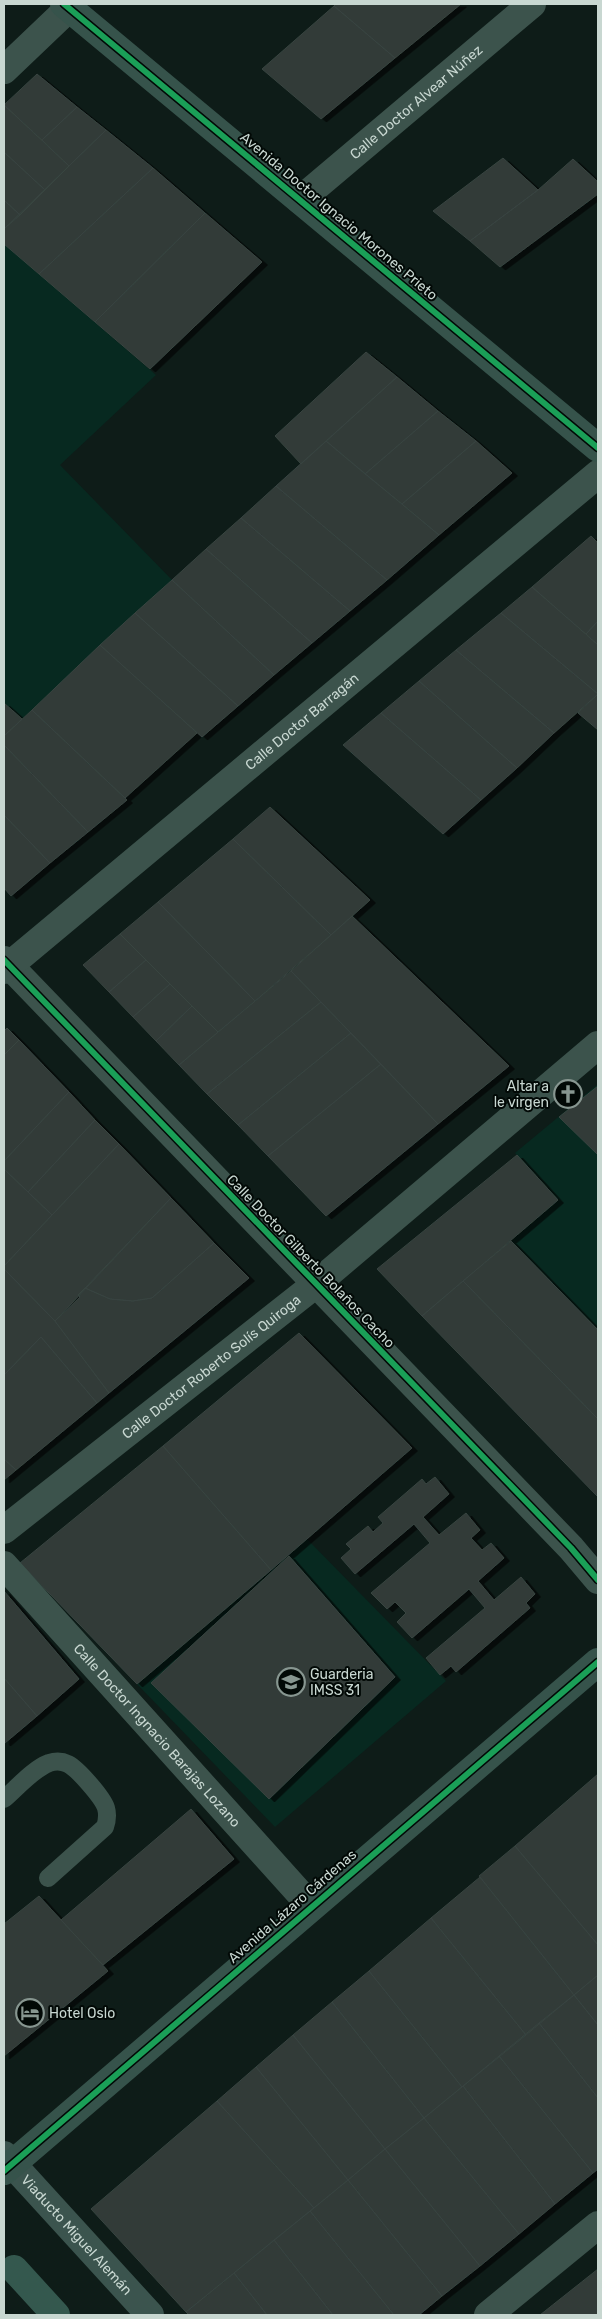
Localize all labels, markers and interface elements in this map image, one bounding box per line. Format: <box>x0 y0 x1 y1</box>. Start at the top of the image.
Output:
street label: Calle Doctor Alvear Núñez <box>347 42 486 163</box>
street label: Avenida Doctor Ignacio Morones Prieto <box>237 129 441 304</box>
street label: Calle Doctor Barragán <box>242 669 362 774</box>
place label: Altar a le virgen <box>494 1078 549 1111</box>
church icon: Altar a le virgen <box>553 1079 583 1109</box>
street label: Calle Doctor Gilberto Bolaños Cacho <box>223 1171 398 1351</box>
street label: Calle Doctor Roberto Solís Quiroga <box>119 1291 304 1443</box>
street label: Calle Doctor Ingnacio Barajas Lozano <box>70 1640 244 1831</box>
place label: Guarderia IMSS 31 <box>310 1666 373 1699</box>
school or university icon: Guarderia IMSS 31 <box>276 1667 306 1697</box>
street label: Avenida Lázaro Cárdenas <box>225 1846 360 1967</box>
hotel icon: Hotel Oslo <box>15 1998 45 2028</box>
place label: Hotel Oslo <box>49 2005 115 2022</box>
street label: Viaducto Miguel Alemán <box>17 2172 136 2299</box>

